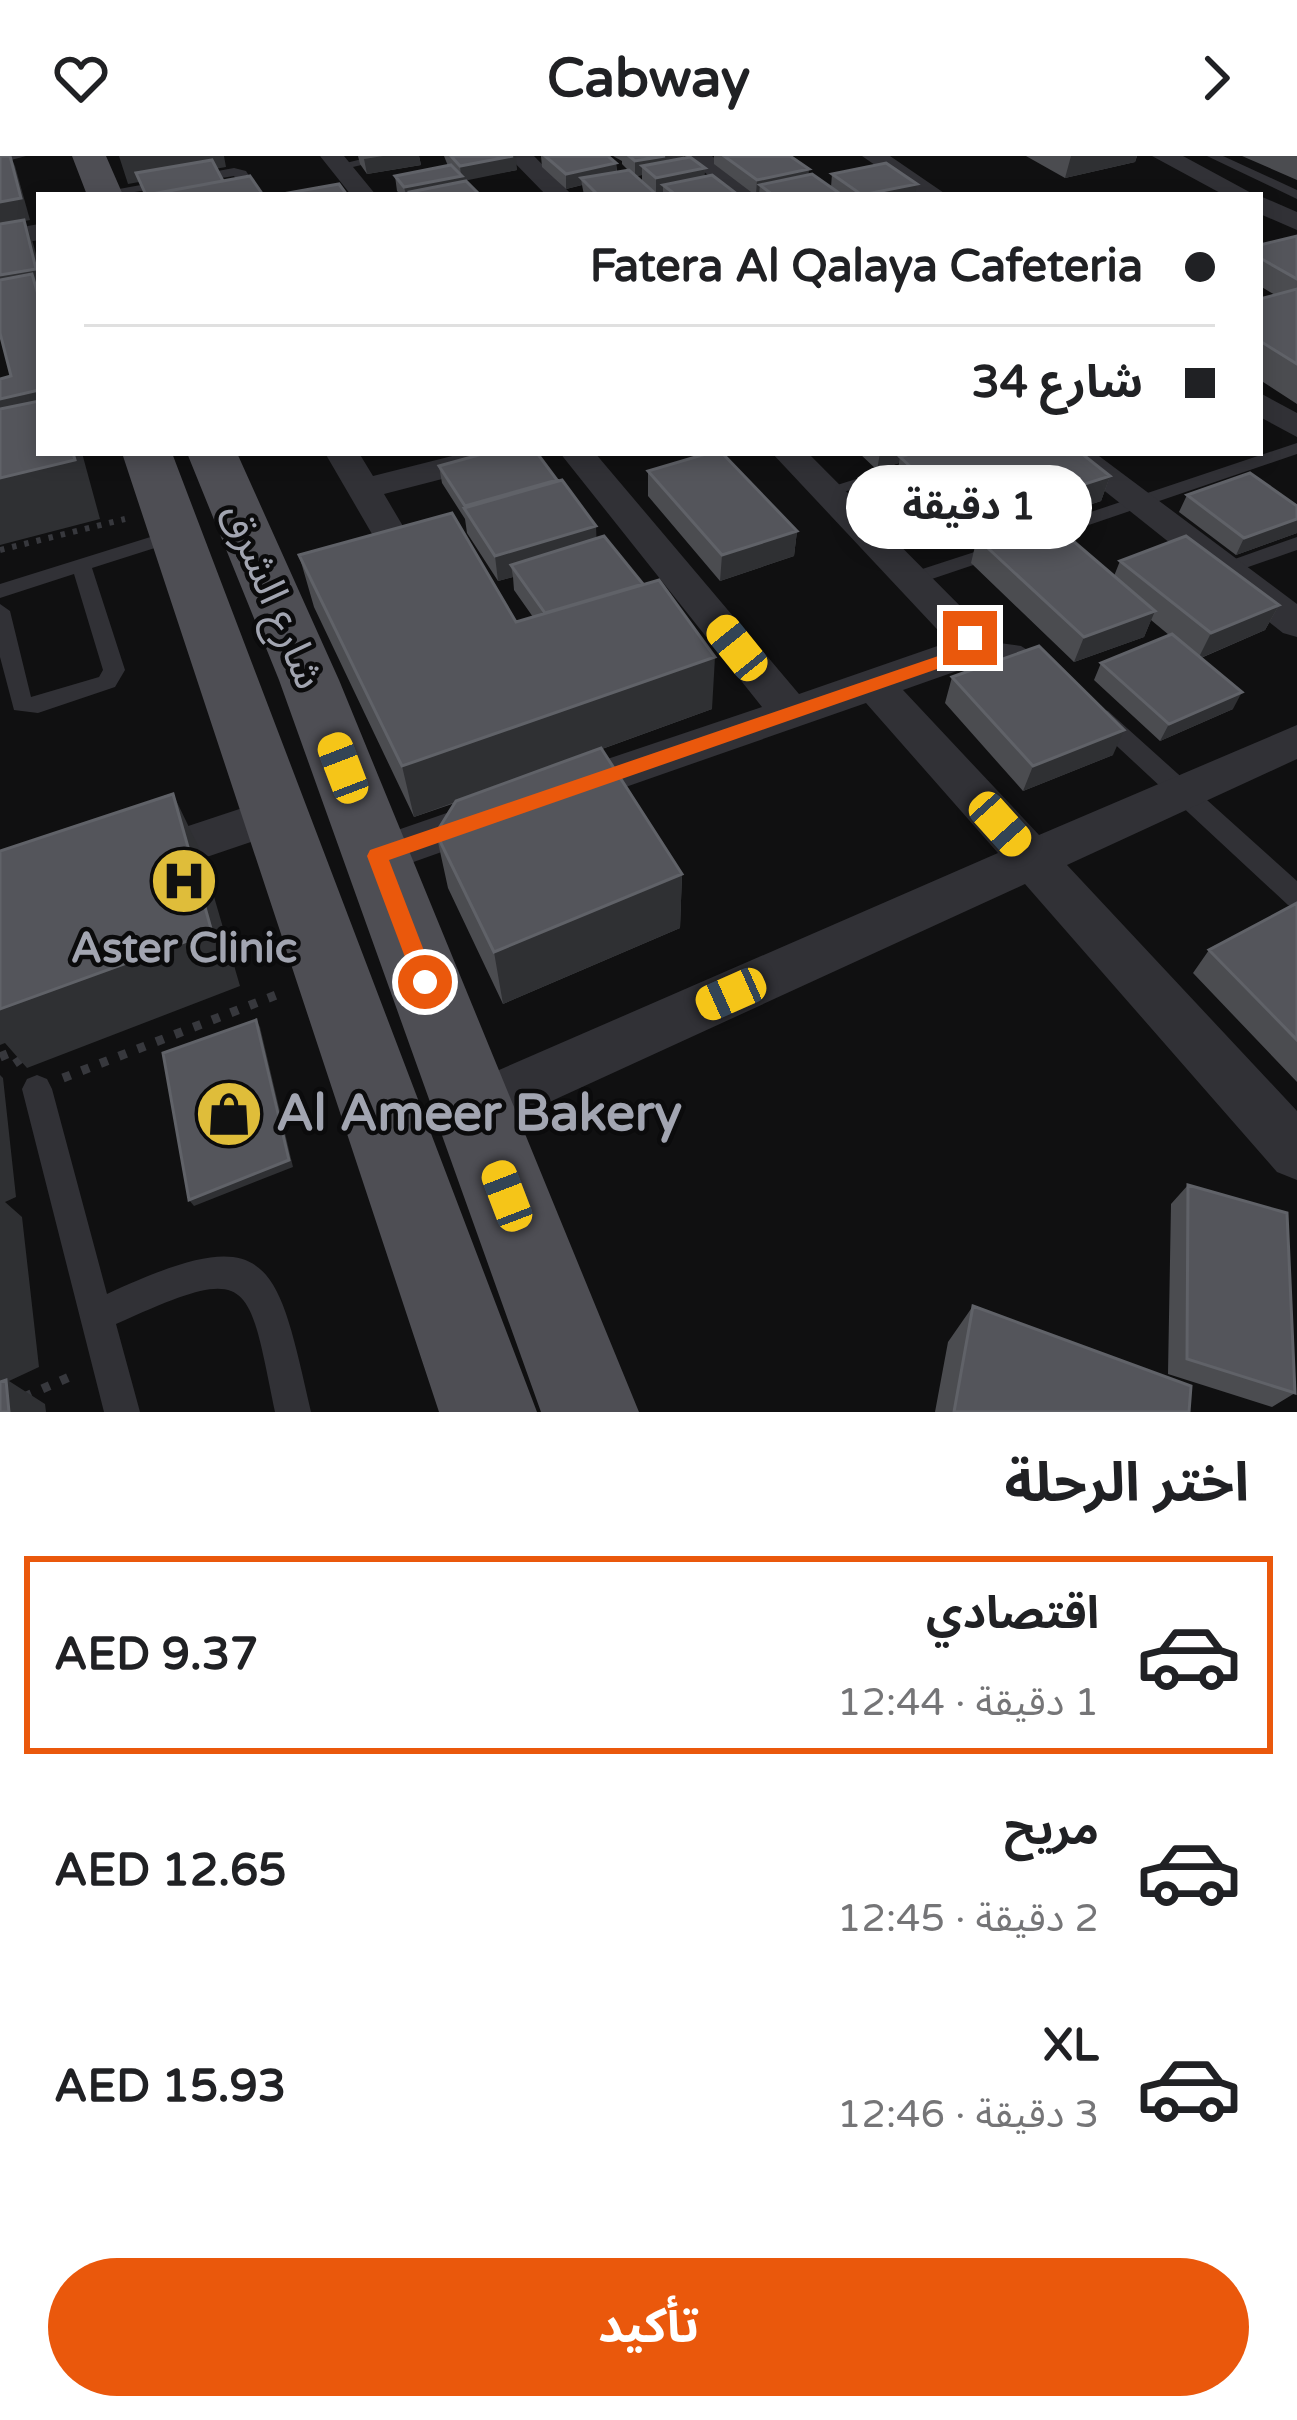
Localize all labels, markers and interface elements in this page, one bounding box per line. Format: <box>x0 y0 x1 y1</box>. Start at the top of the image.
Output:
icon: heart <box>48 45 114 111</box>
icon: forward <box>1183 45 1249 111</box>
text: Cabway <box>547 46 750 111</box>
text: Fatera Al Qalaya Cafeteria <box>590 240 1143 294</box>
text: شارع 34 <box>971 356 1143 410</box>
callout: 1 دقيقة <box>847 464 1093 548</box>
text: 1 دقيقة <box>903 483 1035 530</box>
street label: شارع الشرق <box>206 495 335 699</box>
car <box>700 609 774 687</box>
route end <box>943 611 997 665</box>
car <box>313 728 373 808</box>
car <box>963 785 1037 863</box>
hospital icon: Aster Clinic <box>149 846 219 916</box>
place label: Aster Clinic <box>71 923 297 974</box>
route start <box>398 955 452 1009</box>
car <box>691 963 771 1025</box>
shop icon: Al Ameer Bakery <box>194 1079 264 1149</box>
place label: Al Ameer Bakery <box>276 1083 682 1145</box>
car <box>477 1156 537 1236</box>
text: اختر الرحلة <box>1004 1451 1249 1516</box>
text: اقتصادي <box>926 1587 1099 1641</box>
icon: car <box>1135 1601 1243 1709</box>
text: AED 9.37 <box>54 1628 258 1682</box>
text: 1 دقيقة · 12:44 <box>837 1679 1099 1726</box>
text: مريح <box>1004 1803 1099 1857</box>
icon: car <box>1135 1817 1243 1925</box>
text: AED 12.65 <box>54 1844 287 1898</box>
text: 2 دقيقة · 12:45 <box>837 1895 1099 1942</box>
text: XL <box>1043 2019 1099 2073</box>
icon: car <box>1135 2033 1243 2141</box>
text: AED 15.93 <box>54 2060 286 2114</box>
text: 3 دقيقة · 12:46 <box>837 2091 1099 2138</box>
button: تأكيد <box>48 2258 1249 2396</box>

